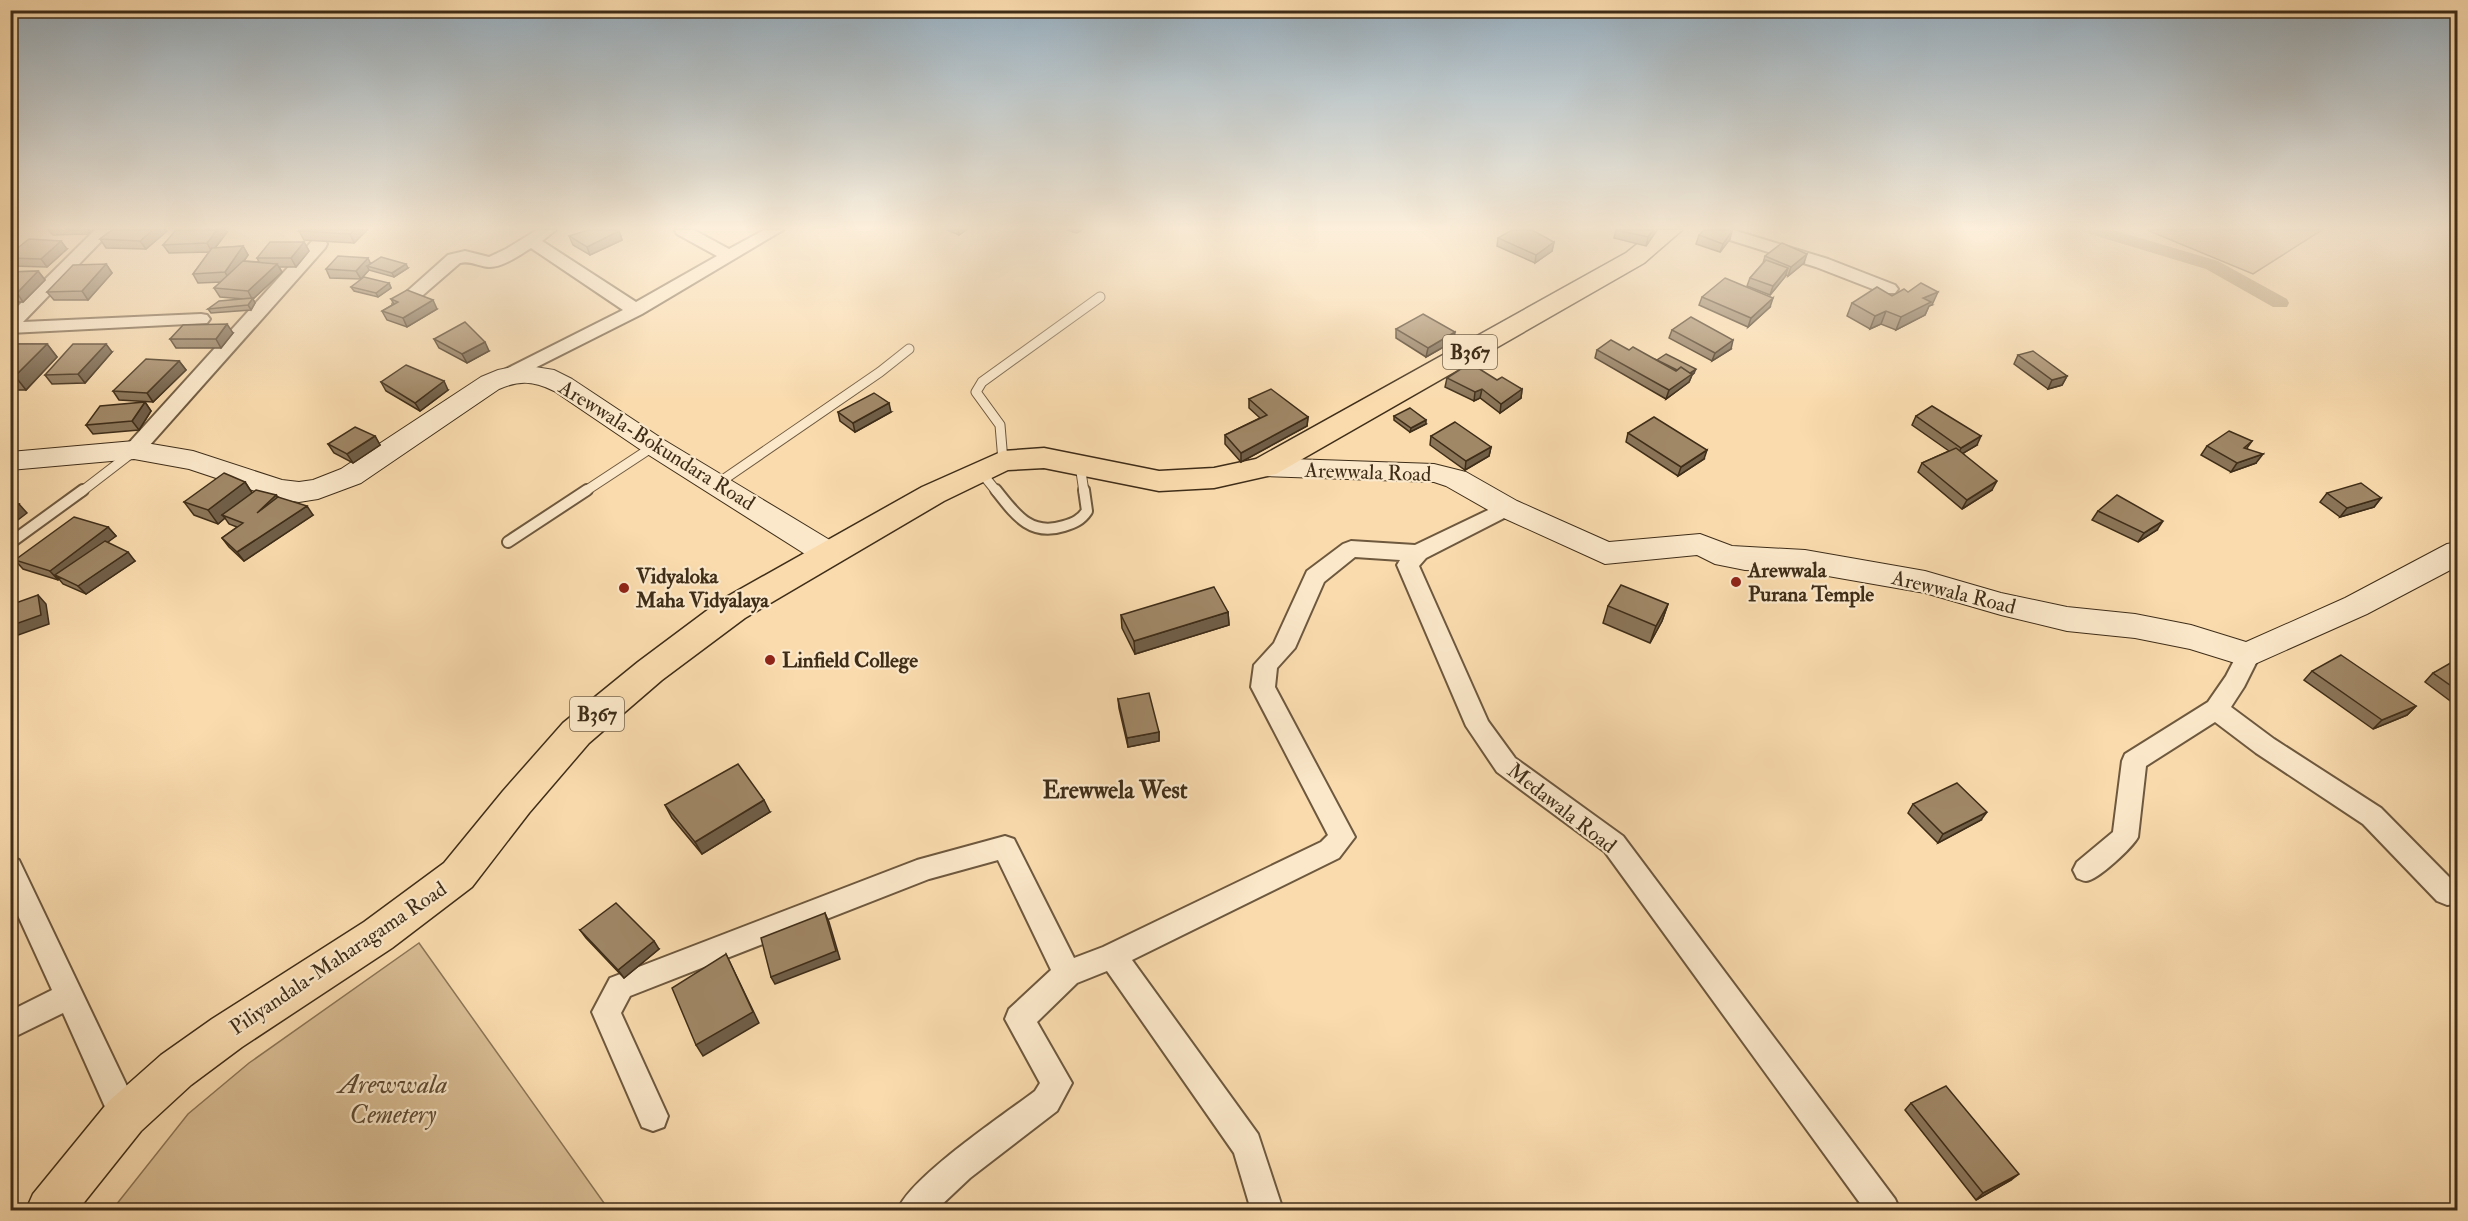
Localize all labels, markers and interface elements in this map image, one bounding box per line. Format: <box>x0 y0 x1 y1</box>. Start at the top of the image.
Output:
road number: B367 <box>1443 335 1497 369</box>
street label: Arewwala-Bokundara Road <box>553 373 760 517</box>
street label: Arewwala Road <box>1303 457 1432 488</box>
place label: Arewwala Purana Temple <box>1747 557 1874 608</box>
place label: Vidyaloka Maha Vidyalaya <box>635 563 770 614</box>
street label: Arewwala Road <box>1888 564 2019 621</box>
marker: Arewwala Purana Temple <box>1729 575 1743 589</box>
marker: Vidyaloka Maha Vidyalaya <box>617 581 631 595</box>
place label: Linfield College <box>782 647 918 674</box>
marker: Linfield College <box>763 653 777 667</box>
road number: B367 <box>570 697 624 731</box>
street label: Medawala Road <box>1502 757 1622 860</box>
district label: Erewwela West <box>1042 775 1188 806</box>
street label: Piliyandala-Maharagama Road <box>225 875 453 1041</box>
park label: Arewwala Cemetery <box>335 1069 448 1131</box>

